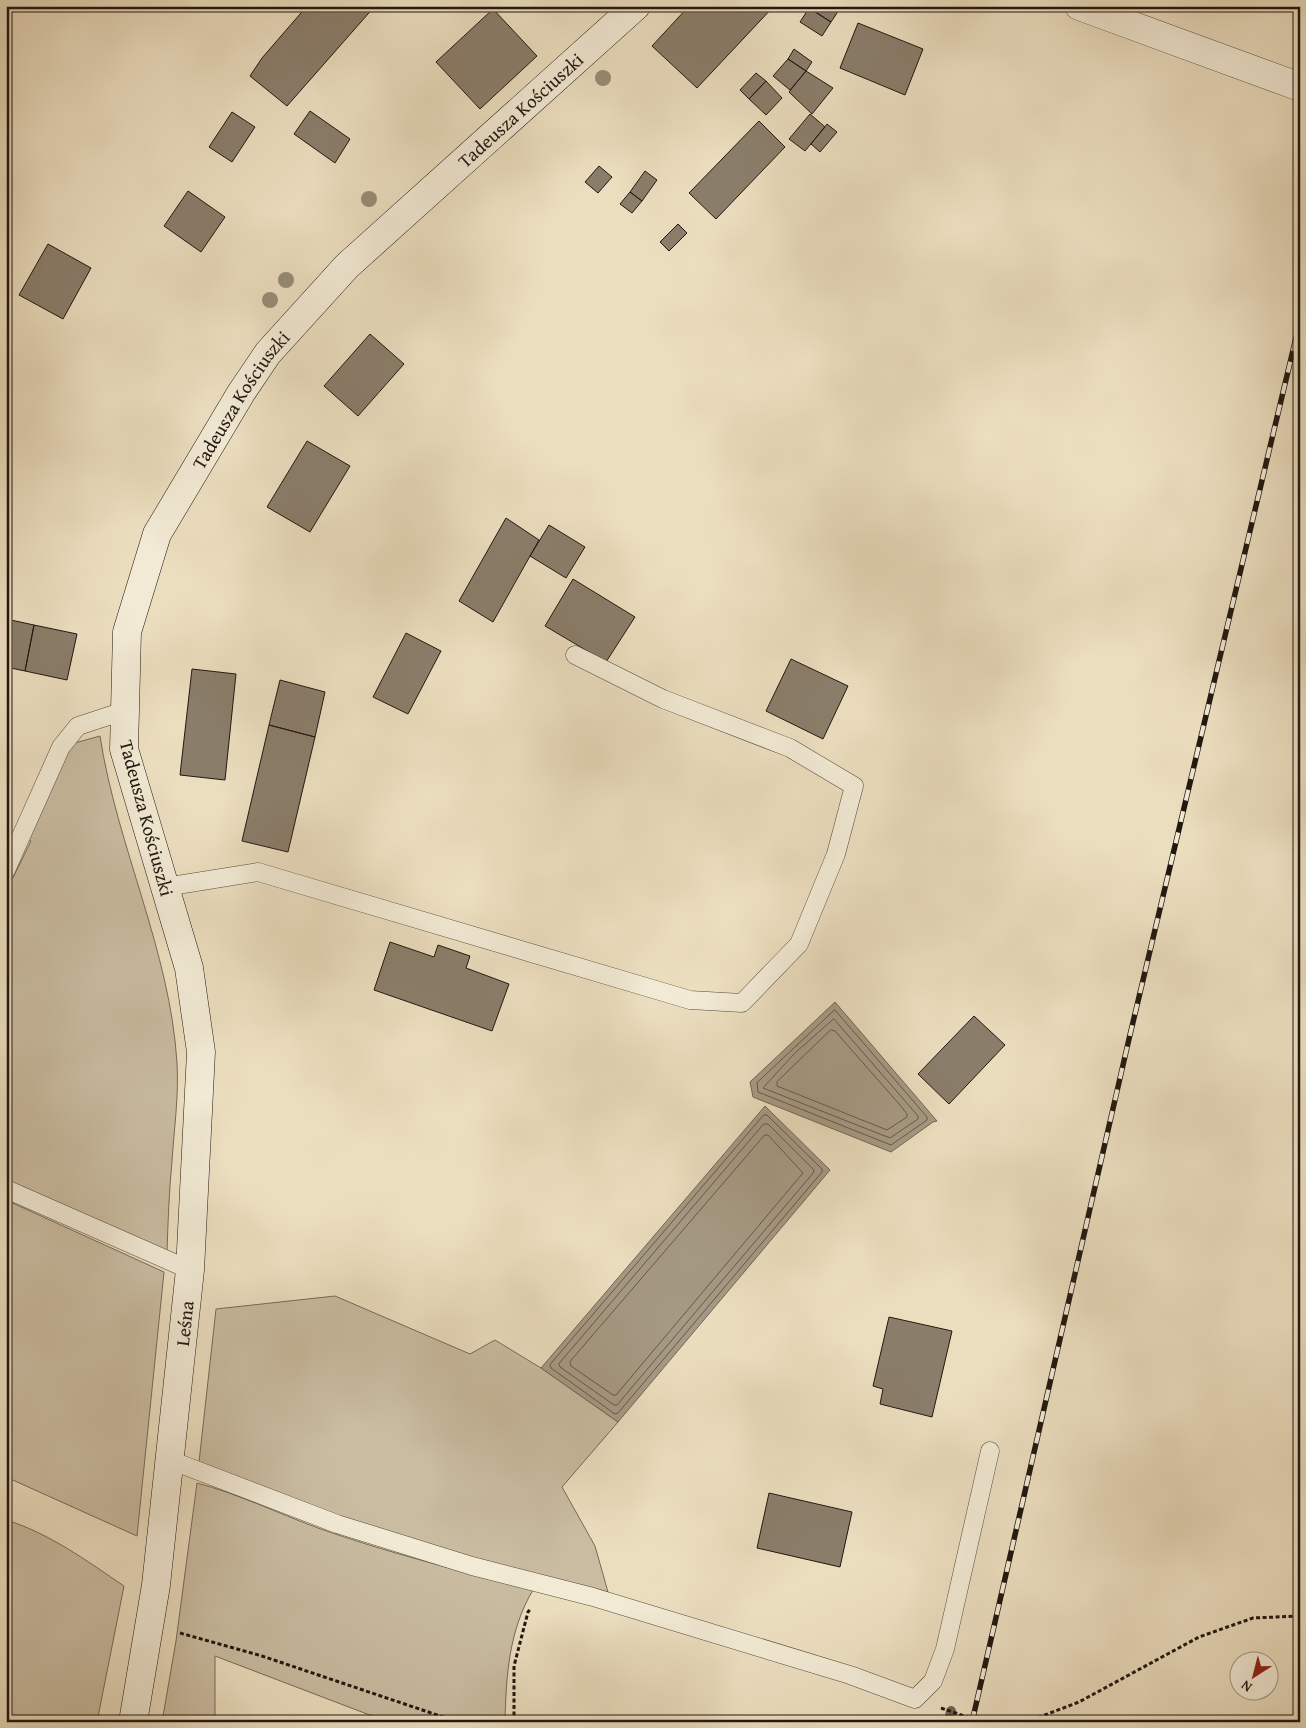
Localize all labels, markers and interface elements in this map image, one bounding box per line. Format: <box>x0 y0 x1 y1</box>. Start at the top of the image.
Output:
street label: Tadeusza Kościuszki <box>451 46 590 174</box>
street label: Tadeusza Kościuszki <box>185 324 296 474</box>
street label: Tadeusza Kościuszki <box>113 737 181 899</box>
street label: Leśna <box>168 1299 201 1348</box>
north arrow <box>1228 1650 1278 1700</box>
text: N <box>1236 1675 1256 1697</box>

